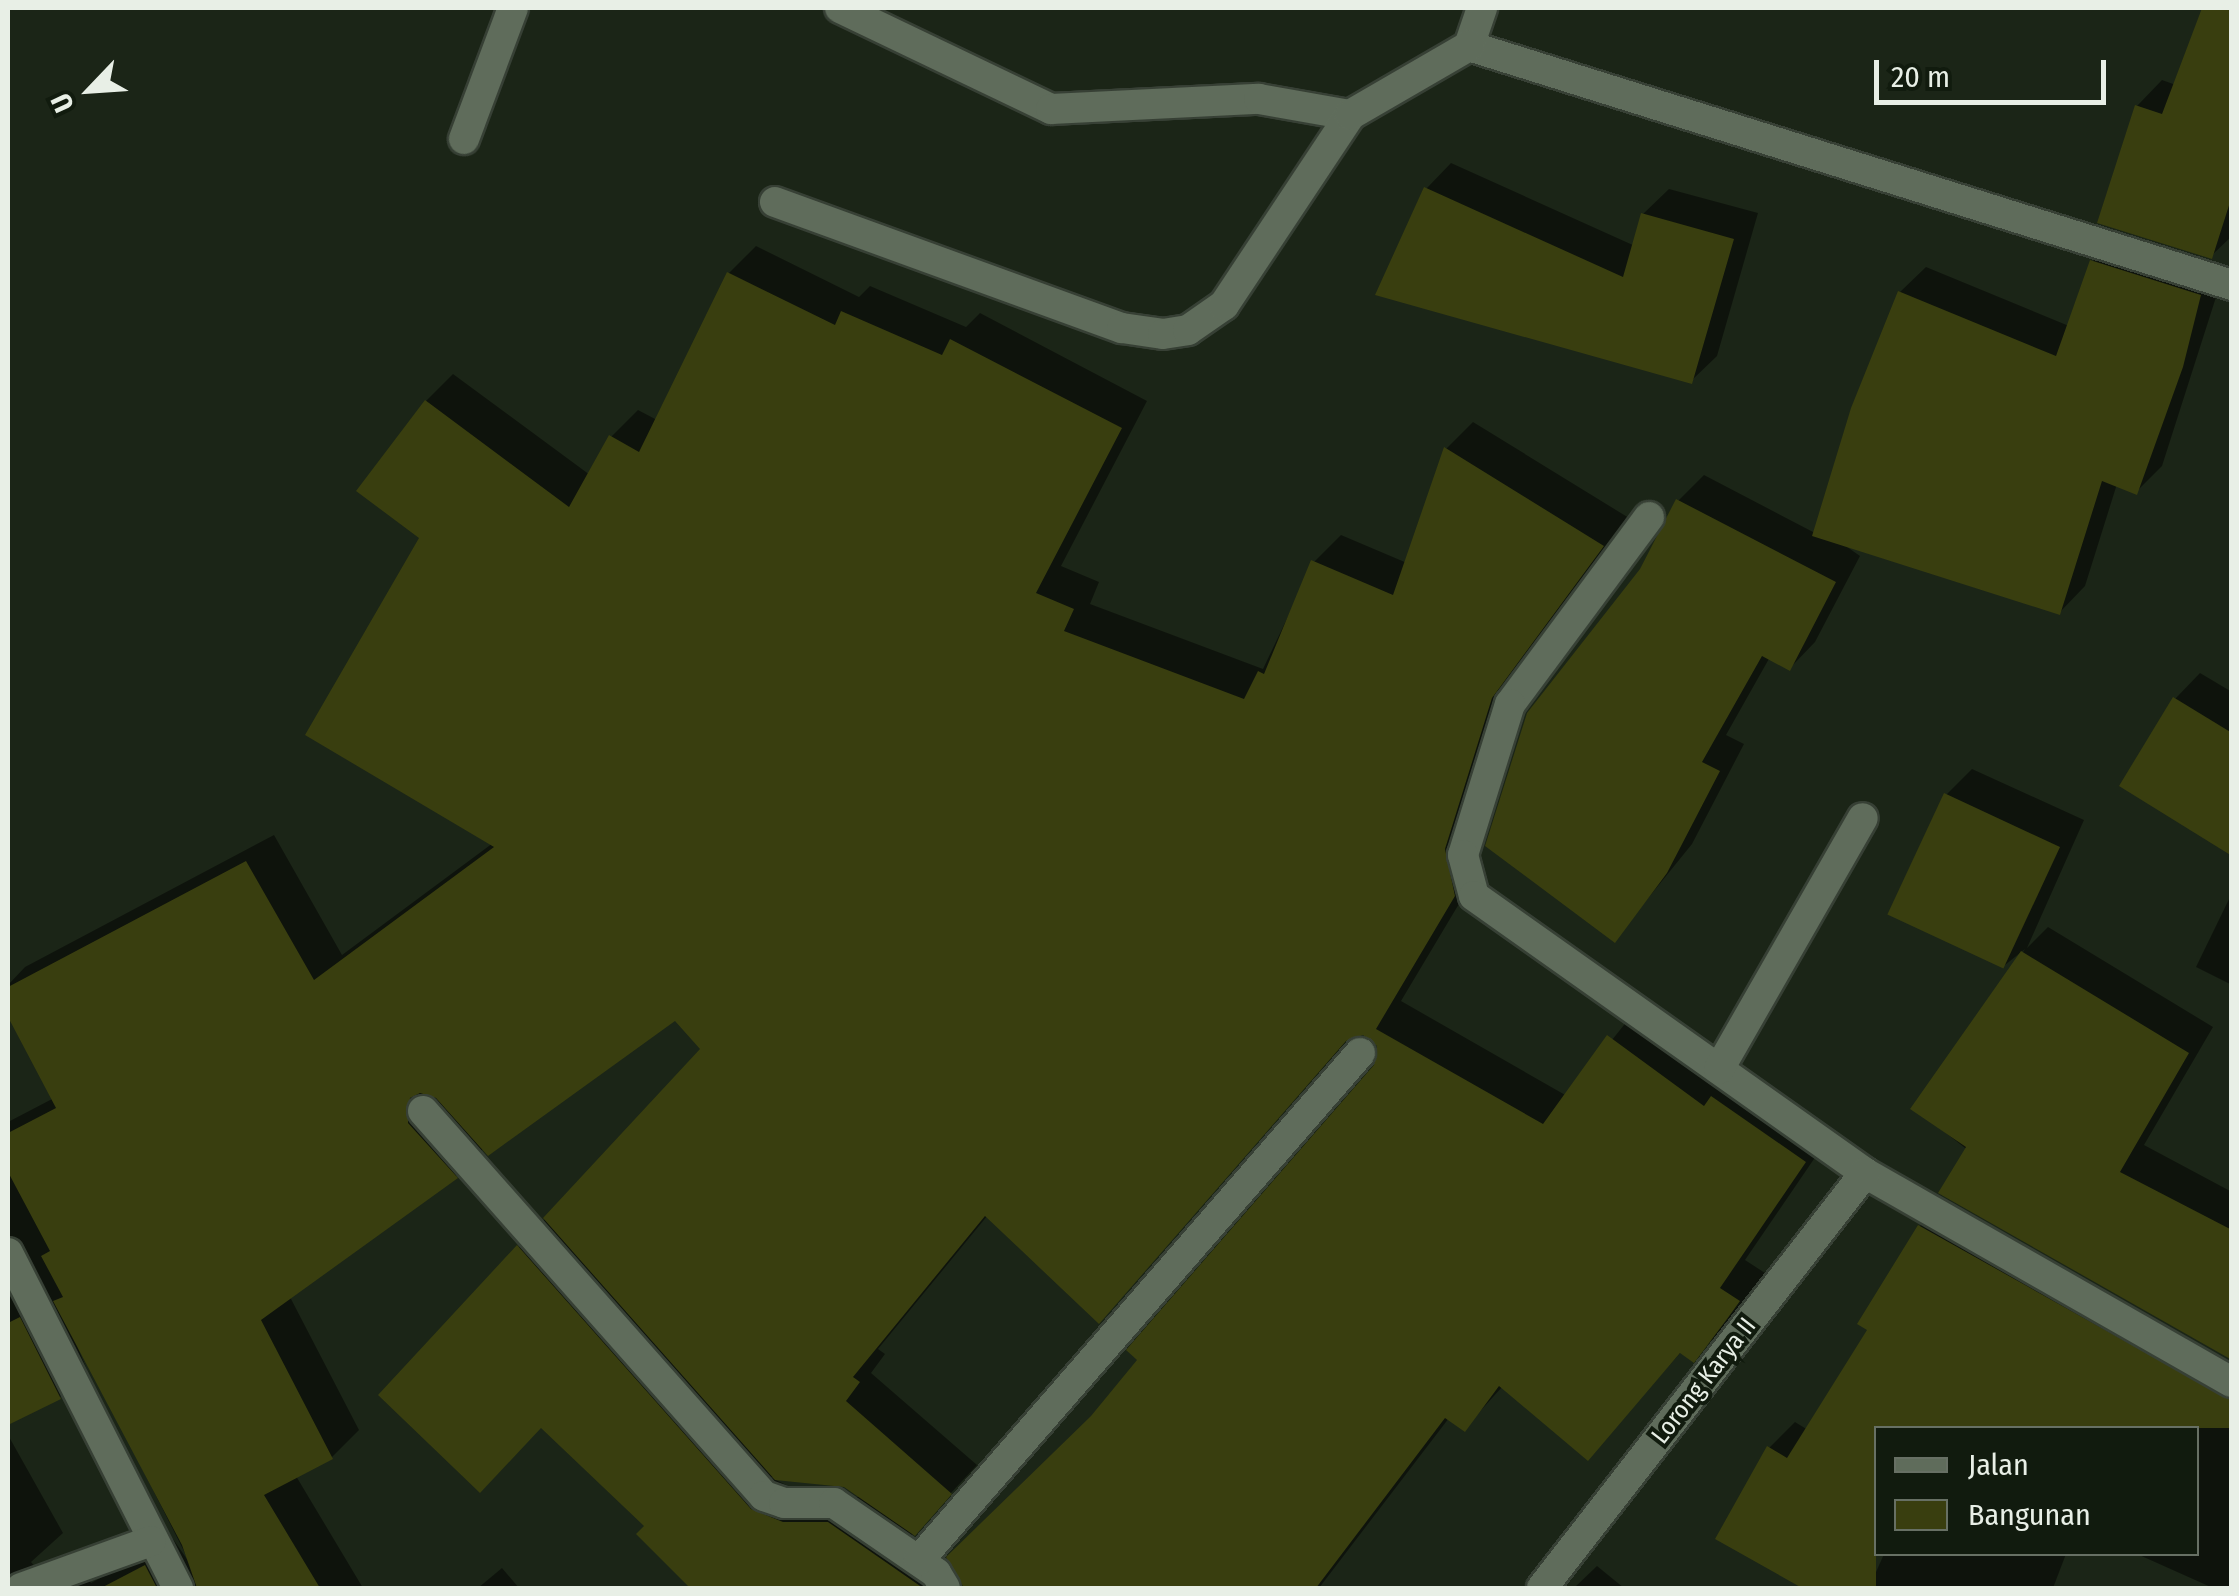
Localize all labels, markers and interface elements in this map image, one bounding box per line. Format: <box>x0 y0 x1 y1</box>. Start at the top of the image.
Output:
north arrow <box>40 40 140 140</box>
scale bar <box>1879 40 2112 102</box>
text: 20 m <box>1891 59 1950 95</box>
text: U <box>44 88 81 117</box>
street label: Lorong Karya II <box>1645 1312 1763 1450</box>
legend <box>1874 1426 2199 1556</box>
text: Jalan <box>1968 1447 2029 1483</box>
text: Bangunan <box>1968 1497 2091 1533</box>

